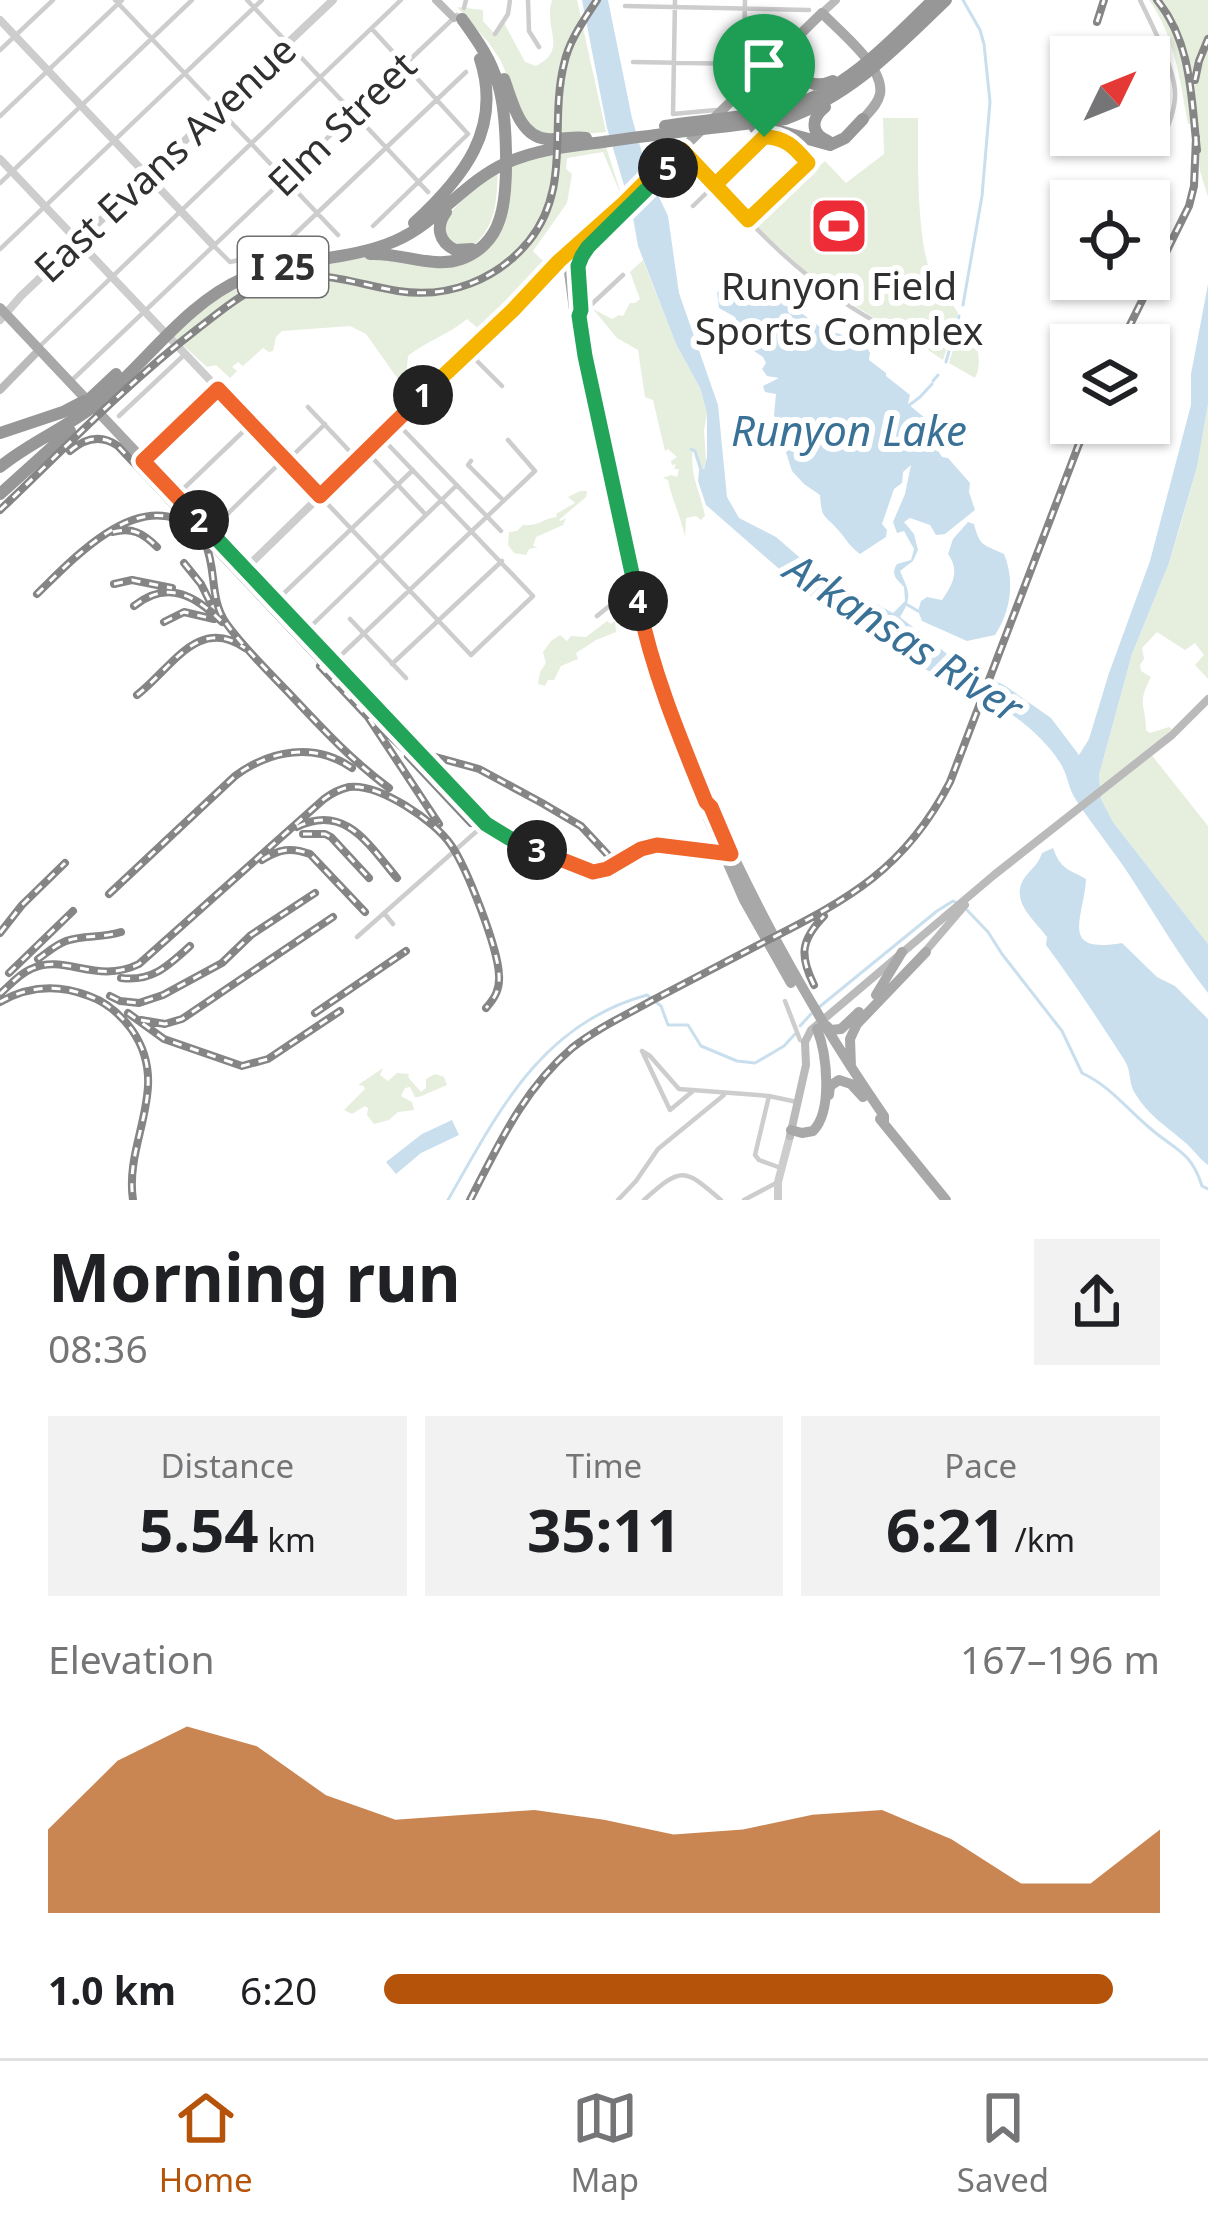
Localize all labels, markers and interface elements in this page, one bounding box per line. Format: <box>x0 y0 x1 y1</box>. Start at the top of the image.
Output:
pin <box>713 14 815 137</box>
street label: East Evans Avenue <box>22 23 306 293</box>
icon: arrive <box>731 32 797 98</box>
north arrow <box>1050 36 1170 156</box>
map controls <box>1050 36 1170 444</box>
street label: Elm Street <box>255 39 427 207</box>
pin: 5 <box>638 138 698 198</box>
text: 5 <box>659 145 677 190</box>
button: locate <box>1050 180 1170 300</box>
sports icon: Runyon Field Sports Complex <box>808 195 870 257</box>
road number: I 25 <box>238 237 328 297</box>
place label: Runyon Field Sports Complex <box>695 258 983 356</box>
button: layers <box>1050 324 1170 444</box>
pin: 1 <box>393 365 453 425</box>
text: 1 <box>414 372 432 417</box>
water label: Runyon Lake <box>731 401 967 458</box>
pin: 2 <box>169 490 229 550</box>
text: 2 <box>190 497 208 542</box>
water label: Arkansas River <box>772 537 1037 736</box>
pin: 4 <box>608 571 668 631</box>
text: 4 <box>629 578 647 623</box>
pin: 3 <box>507 820 567 880</box>
text: 3 <box>528 827 546 872</box>
text: Morning run <box>48 1231 461 1321</box>
button: share <box>1034 1239 1160 1365</box>
text: 08:36 <box>48 1321 148 1374</box>
text: Distance <box>160 1443 294 1488</box>
text: Time <box>566 1443 642 1488</box>
text: Pace <box>944 1443 1017 1488</box>
text: 5.54 <box>139 1488 259 1570</box>
text: 35:11 <box>527 1488 681 1570</box>
text: 6:21 <box>886 1488 1006 1570</box>
text: km <box>259 1517 316 1562</box>
text: /km <box>1006 1517 1075 1562</box>
text: Elevation <box>48 1632 215 1685</box>
text: 167–196 m <box>960 1632 1160 1685</box>
text: 1.0 km <box>48 1963 176 2016</box>
text: 6:20 <box>240 1963 317 2016</box>
tab: Home <box>159 2085 253 2202</box>
tab: Map <box>570 2085 639 2202</box>
tab: Saved <box>957 2085 1049 2202</box>

